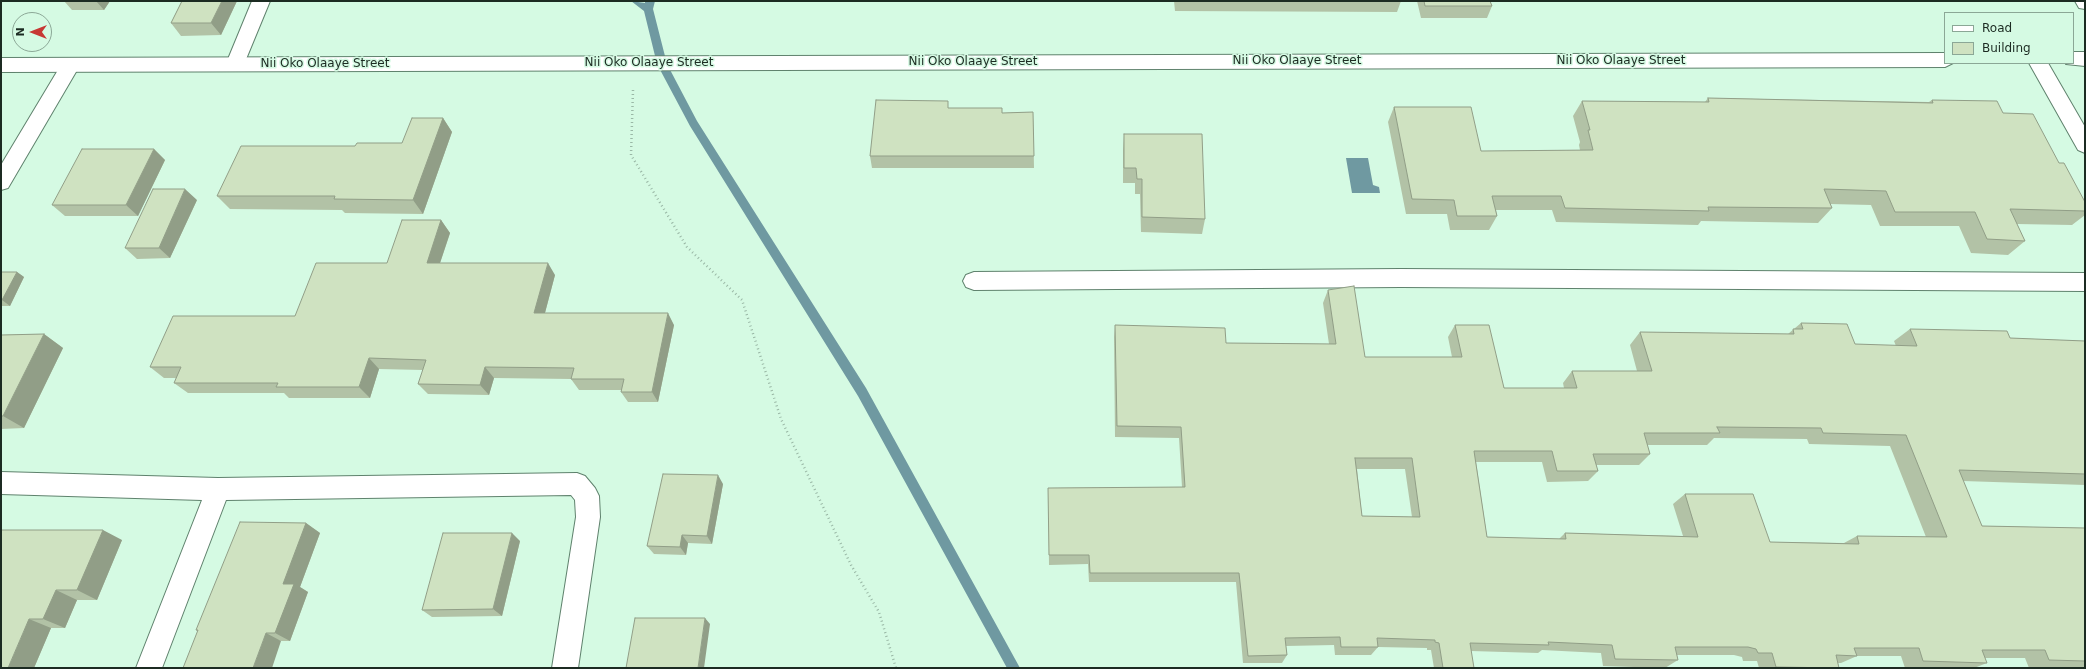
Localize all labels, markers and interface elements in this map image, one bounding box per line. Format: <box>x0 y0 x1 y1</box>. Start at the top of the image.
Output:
north arrow <box>12 12 52 52</box>
legend <box>1944 12 2074 64</box>
text: Road <box>1982 21 2012 35</box>
text: N <box>14 27 27 37</box>
text: Building <box>1982 41 2031 55</box>
street label: Nii Oko Olaaye Street <box>1233 54 1361 68</box>
street label: Nii Oko Olaaye Street <box>1557 54 1685 68</box>
street label: Nii Oko Olaaye Street <box>909 55 1037 69</box>
street label: Nii Oko Olaaye Street <box>585 56 713 70</box>
street label: Nii Oko Olaaye Street <box>261 57 389 71</box>

